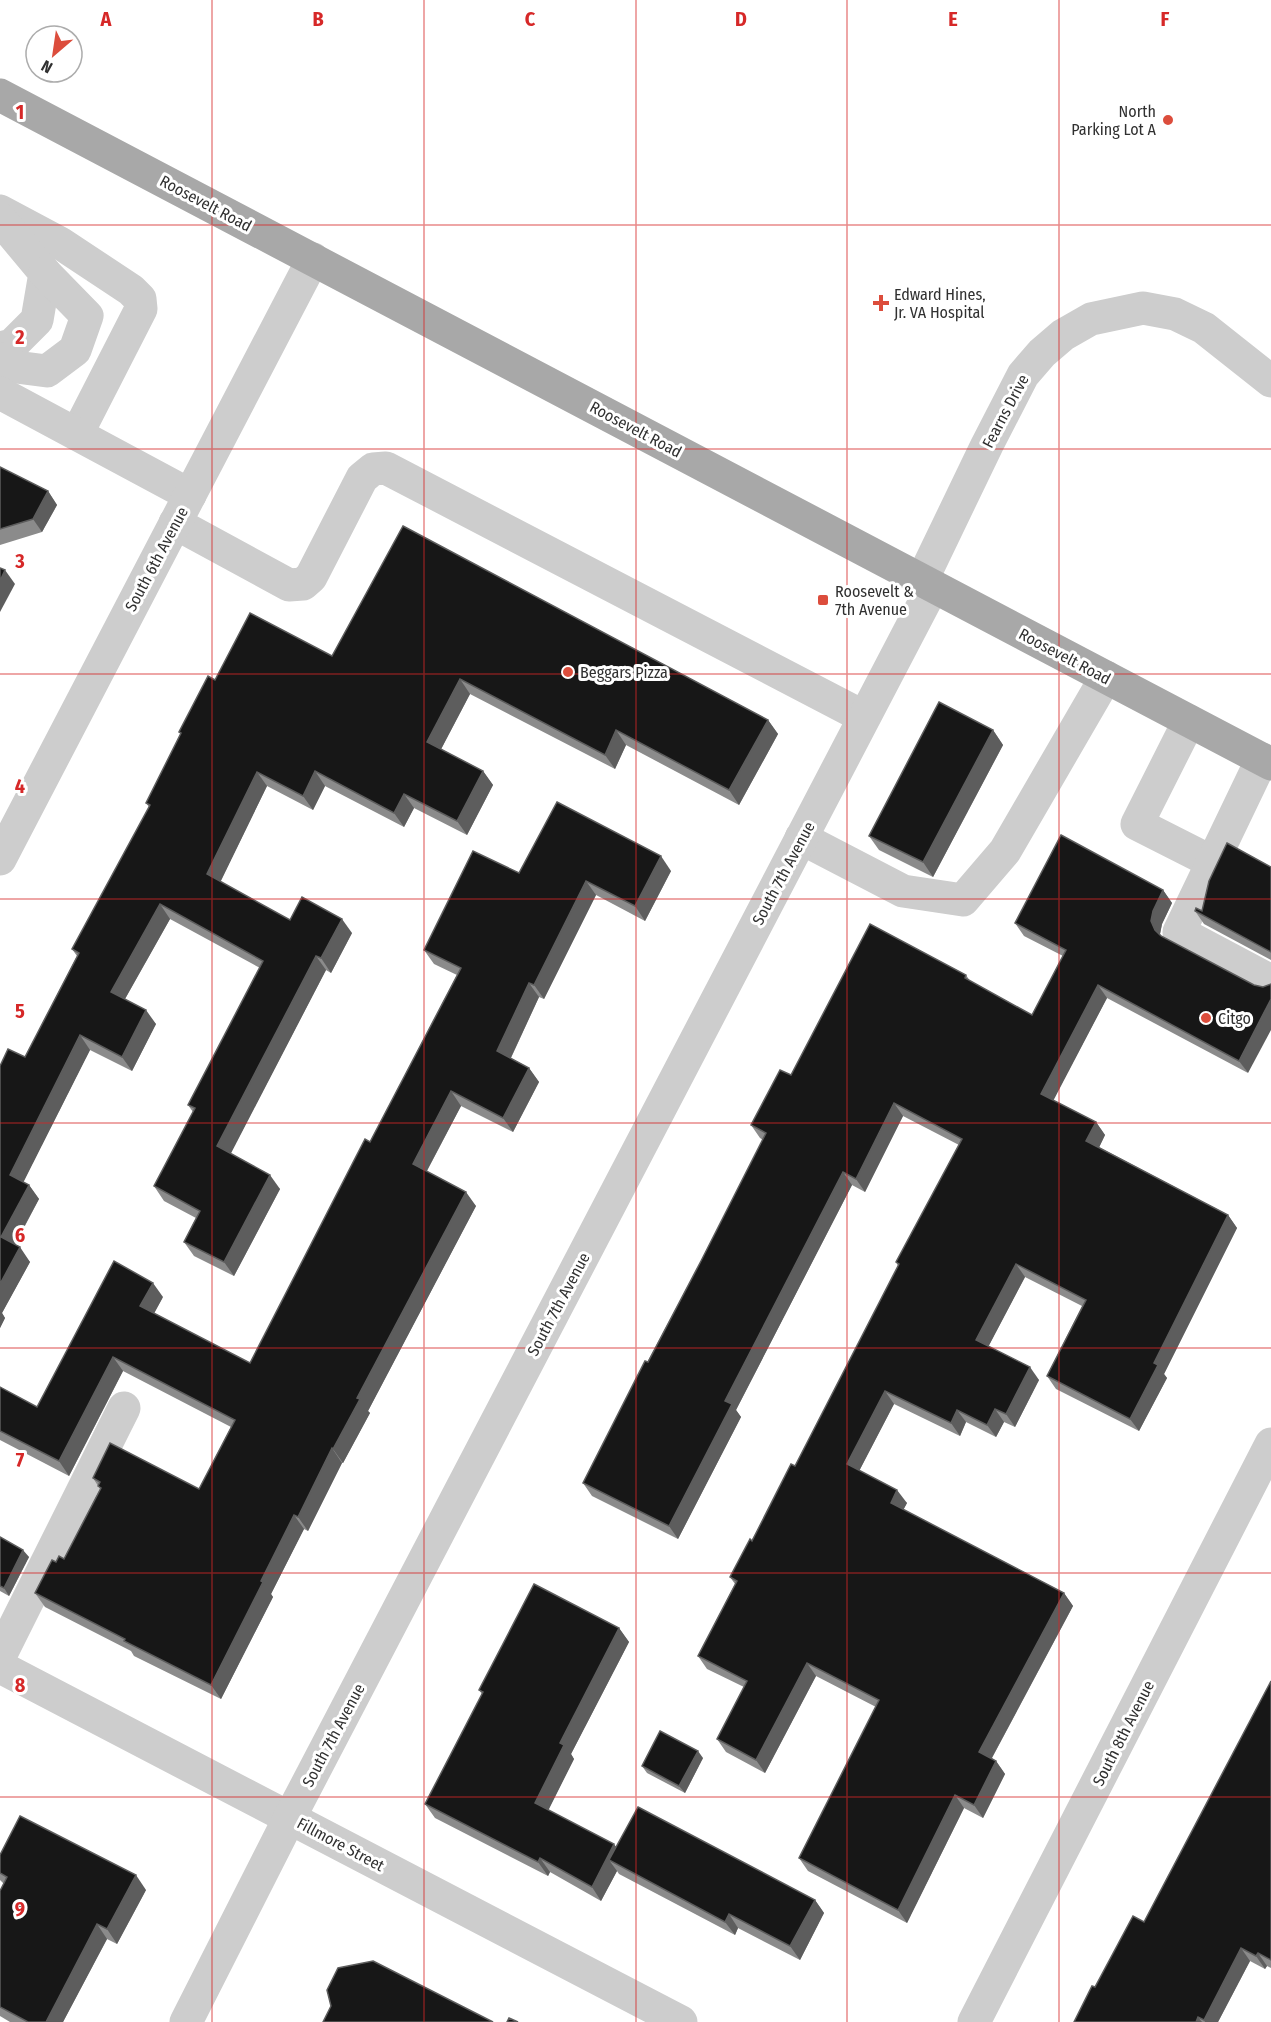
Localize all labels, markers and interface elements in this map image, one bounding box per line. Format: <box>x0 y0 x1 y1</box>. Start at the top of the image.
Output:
text: A <box>100 7 113 31</box>
text: B <box>312 7 324 31</box>
text: C <box>525 7 536 31</box>
text: D <box>735 7 747 31</box>
text: E <box>948 7 958 31</box>
text: F <box>1161 7 1170 31</box>
north arrow <box>24 24 84 84</box>
text: N <box>38 56 56 77</box>
text: 1 <box>16 100 24 124</box>
place label: North Parking Lot A <box>1071 102 1157 139</box>
marker: North Parking Lot A <box>1161 113 1175 127</box>
street label: Roosevelt Road <box>157 171 255 236</box>
place label: Edward Hines, Jr. VA Hospital <box>894 285 986 322</box>
marker: Edward Hines, Jr. VA Hospital <box>872 294 890 312</box>
text: 2 <box>14 325 25 349</box>
street label: Fearns Drive <box>978 371 1033 451</box>
street label: Roosevelt Road <box>587 397 685 462</box>
street label: South 6th Avenue <box>121 504 192 615</box>
text: 3 <box>14 549 25 573</box>
place label: Roosevelt & 7th Avenue <box>835 582 914 619</box>
marker: Roosevelt & 7th Avenue <box>816 593 830 607</box>
street label: Roosevelt Road <box>1016 624 1114 689</box>
place label: Beggars Pizza <box>580 663 668 682</box>
marker: Beggars Pizza <box>561 665 575 679</box>
text: 4 <box>15 774 25 798</box>
street label: South 7th Avenue <box>748 818 819 928</box>
text: 5 <box>15 999 25 1023</box>
place label: Citgo <box>1218 1009 1251 1028</box>
marker: Citgo <box>1199 1011 1213 1025</box>
text: 6 <box>15 1223 25 1247</box>
street label: South 7th Avenue <box>523 1249 594 1359</box>
text: 7 <box>16 1448 25 1472</box>
text: 8 <box>15 1673 26 1697</box>
street label: South 8th Avenue <box>1089 1677 1158 1789</box>
street label: South 7th Avenue <box>298 1680 369 1790</box>
street label: Fillmore Street <box>294 1814 388 1876</box>
text: 9 <box>15 1897 25 1921</box>

